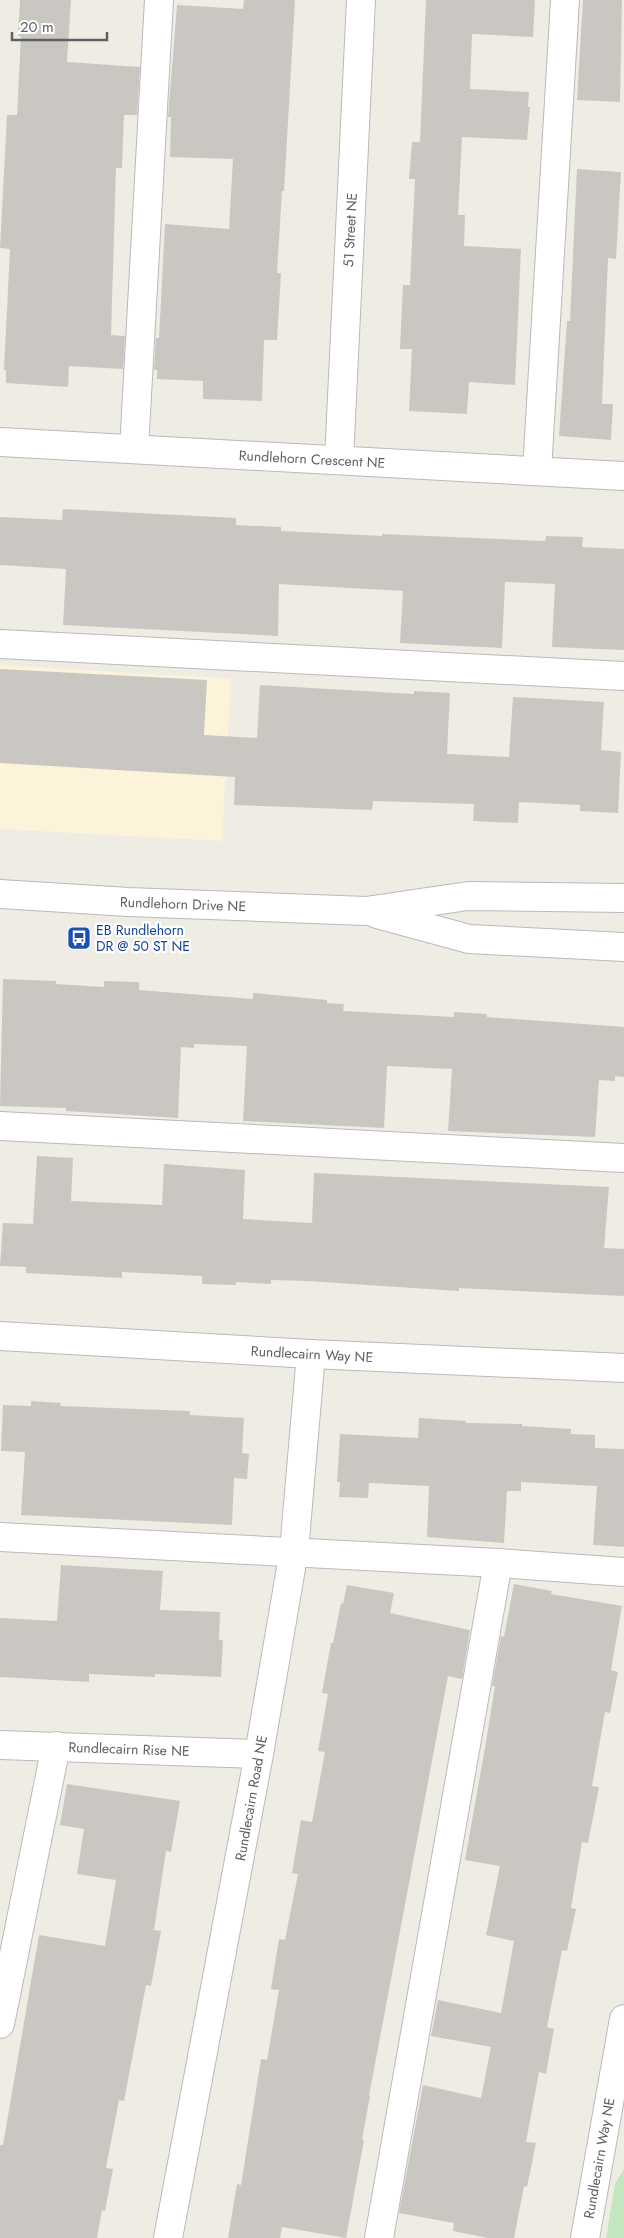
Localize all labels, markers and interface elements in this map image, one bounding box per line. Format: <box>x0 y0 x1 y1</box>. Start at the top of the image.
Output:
scale bar <box>12 10 108 42</box>
text: 20 m <box>20 16 54 38</box>
street label: 51 Street NE <box>338 192 362 268</box>
street label: Rundlehorn Crescent NE <box>238 445 386 473</box>
street label: Rundlehorn Drive NE <box>120 892 246 916</box>
place label: EB Rundlehorn DR @ 50 ST NE <box>96 920 190 956</box>
bus stop icon: EB Rundlehorn DR @ 50 ST NE <box>66 925 92 951</box>
street label: Rundlecairn Way NE <box>250 1341 374 1367</box>
street label: Rundlecairn Road NE <box>230 1734 272 1862</box>
street label: Rundlecairn Rise NE <box>68 1737 190 1761</box>
street label: Rundlecairn Way NE <box>579 2096 619 2220</box>

